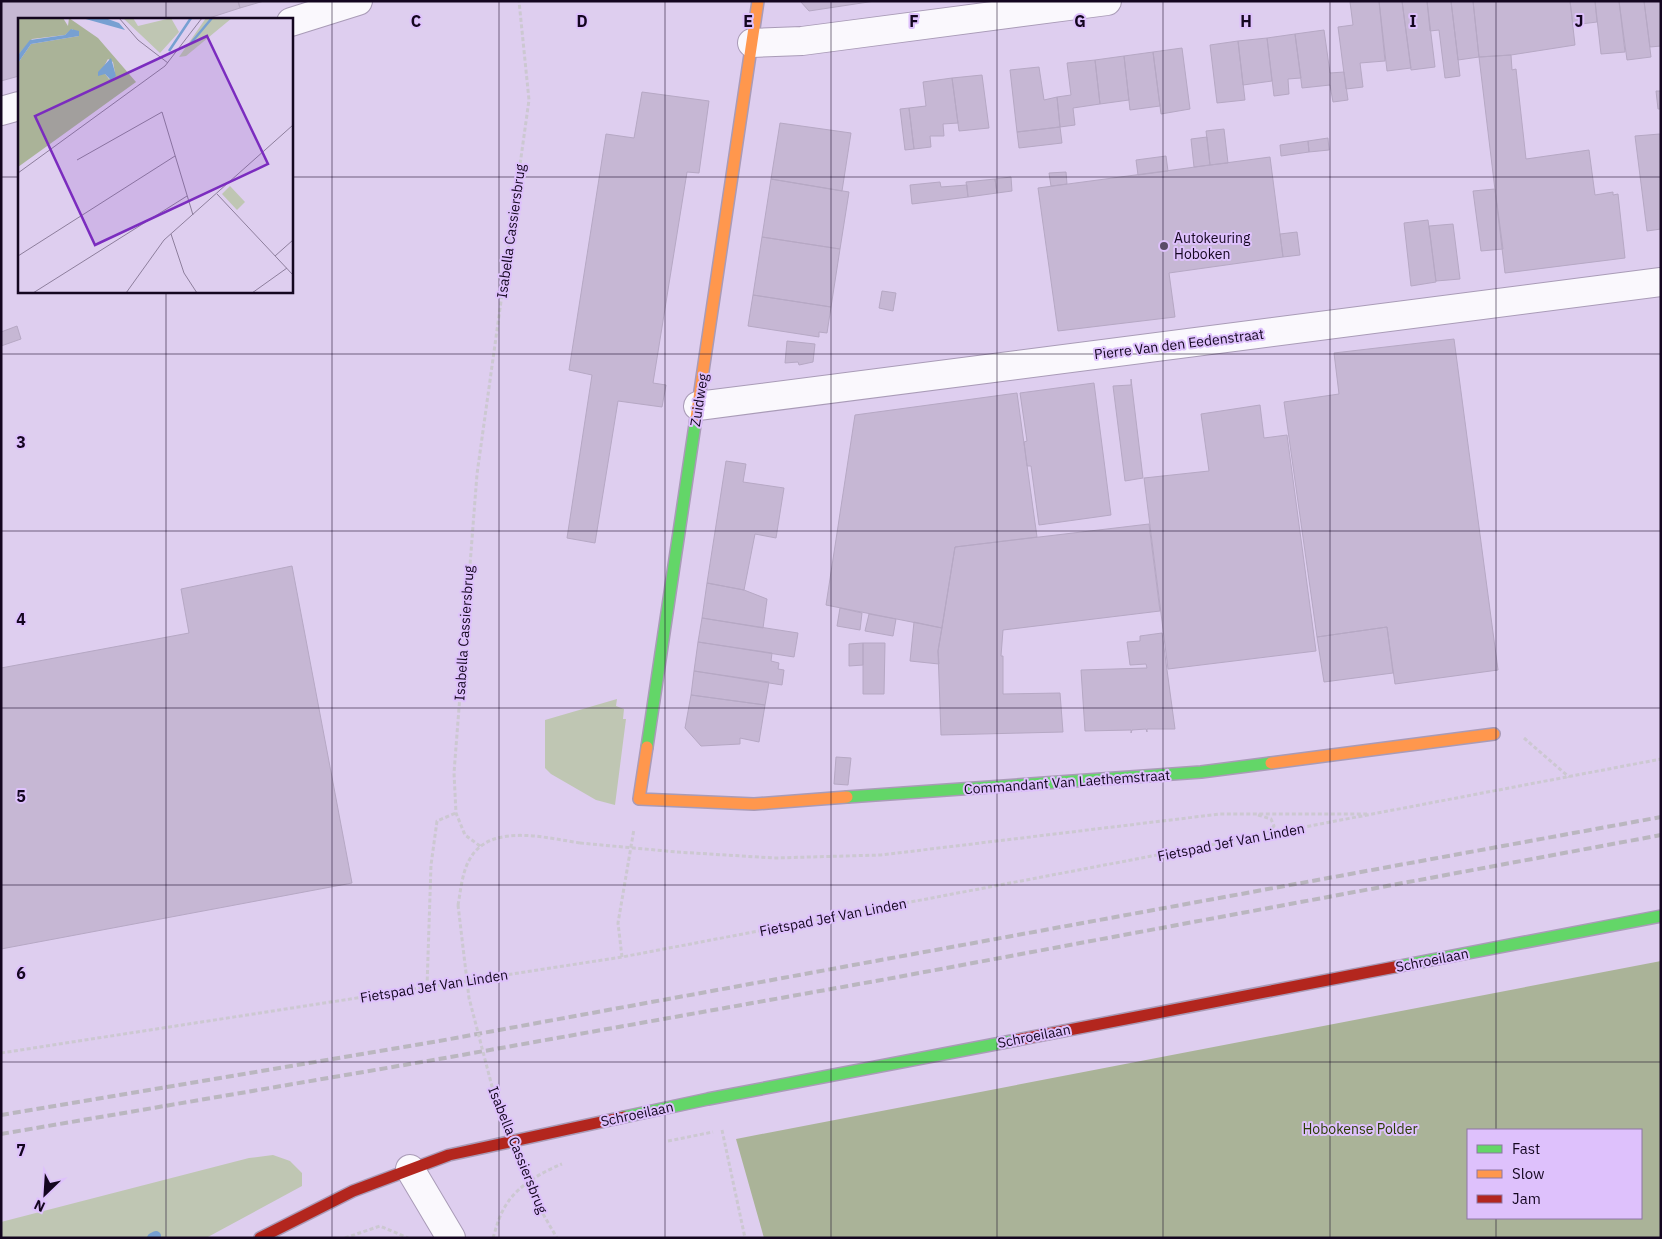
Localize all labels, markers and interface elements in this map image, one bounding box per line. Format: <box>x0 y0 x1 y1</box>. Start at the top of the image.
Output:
text: C <box>411 11 421 31</box>
text: D <box>576 11 588 31</box>
text: E <box>743 11 753 31</box>
text: F <box>909 11 919 31</box>
text: G <box>1074 11 1086 31</box>
text: H <box>1240 11 1252 31</box>
text: I <box>1410 11 1417 31</box>
text: J <box>1575 11 1583 31</box>
inset map <box>18 18 292 292</box>
street label: Isabella Cassiersbrug <box>493 162 529 299</box>
place label: Autokeuring Hoboken <box>1174 229 1251 263</box>
marker: Autokeuring Hoboken <box>1158 240 1170 252</box>
street label: Pierre Van den Eedenstraat <box>1093 325 1265 363</box>
street label: Zuidweg <box>686 372 712 428</box>
text: 3 <box>16 432 26 452</box>
street label: Isabella Cassiersbrug <box>450 564 478 701</box>
text: 4 <box>16 609 26 629</box>
street label: Commandant Van Laethemstraat <box>963 766 1171 798</box>
text: 5 <box>16 786 26 806</box>
street label: Fietspad Jef Van Linden <box>1156 819 1306 865</box>
street label: Fietspad Jef Van Linden <box>758 894 908 940</box>
street label: Schroeilaan <box>1394 944 1470 976</box>
text: 6 <box>16 963 26 983</box>
street label: Fietspad Jef Van Linden <box>359 965 509 1007</box>
street label: Schroeilaan <box>996 1020 1072 1052</box>
street label: Isabella Cassiersbrug <box>484 1084 552 1217</box>
street label: Schroeilaan <box>599 1098 675 1130</box>
park label: Hobokense Polder <box>1302 1120 1418 1138</box>
legend <box>1467 1129 1642 1219</box>
text: Fast <box>1512 1139 1540 1158</box>
text: 7 <box>16 1140 26 1160</box>
text: Slow <box>1512 1164 1545 1183</box>
north arrow <box>20 1169 70 1219</box>
text: Jam <box>1512 1189 1541 1208</box>
text: N <box>31 1195 48 1216</box>

